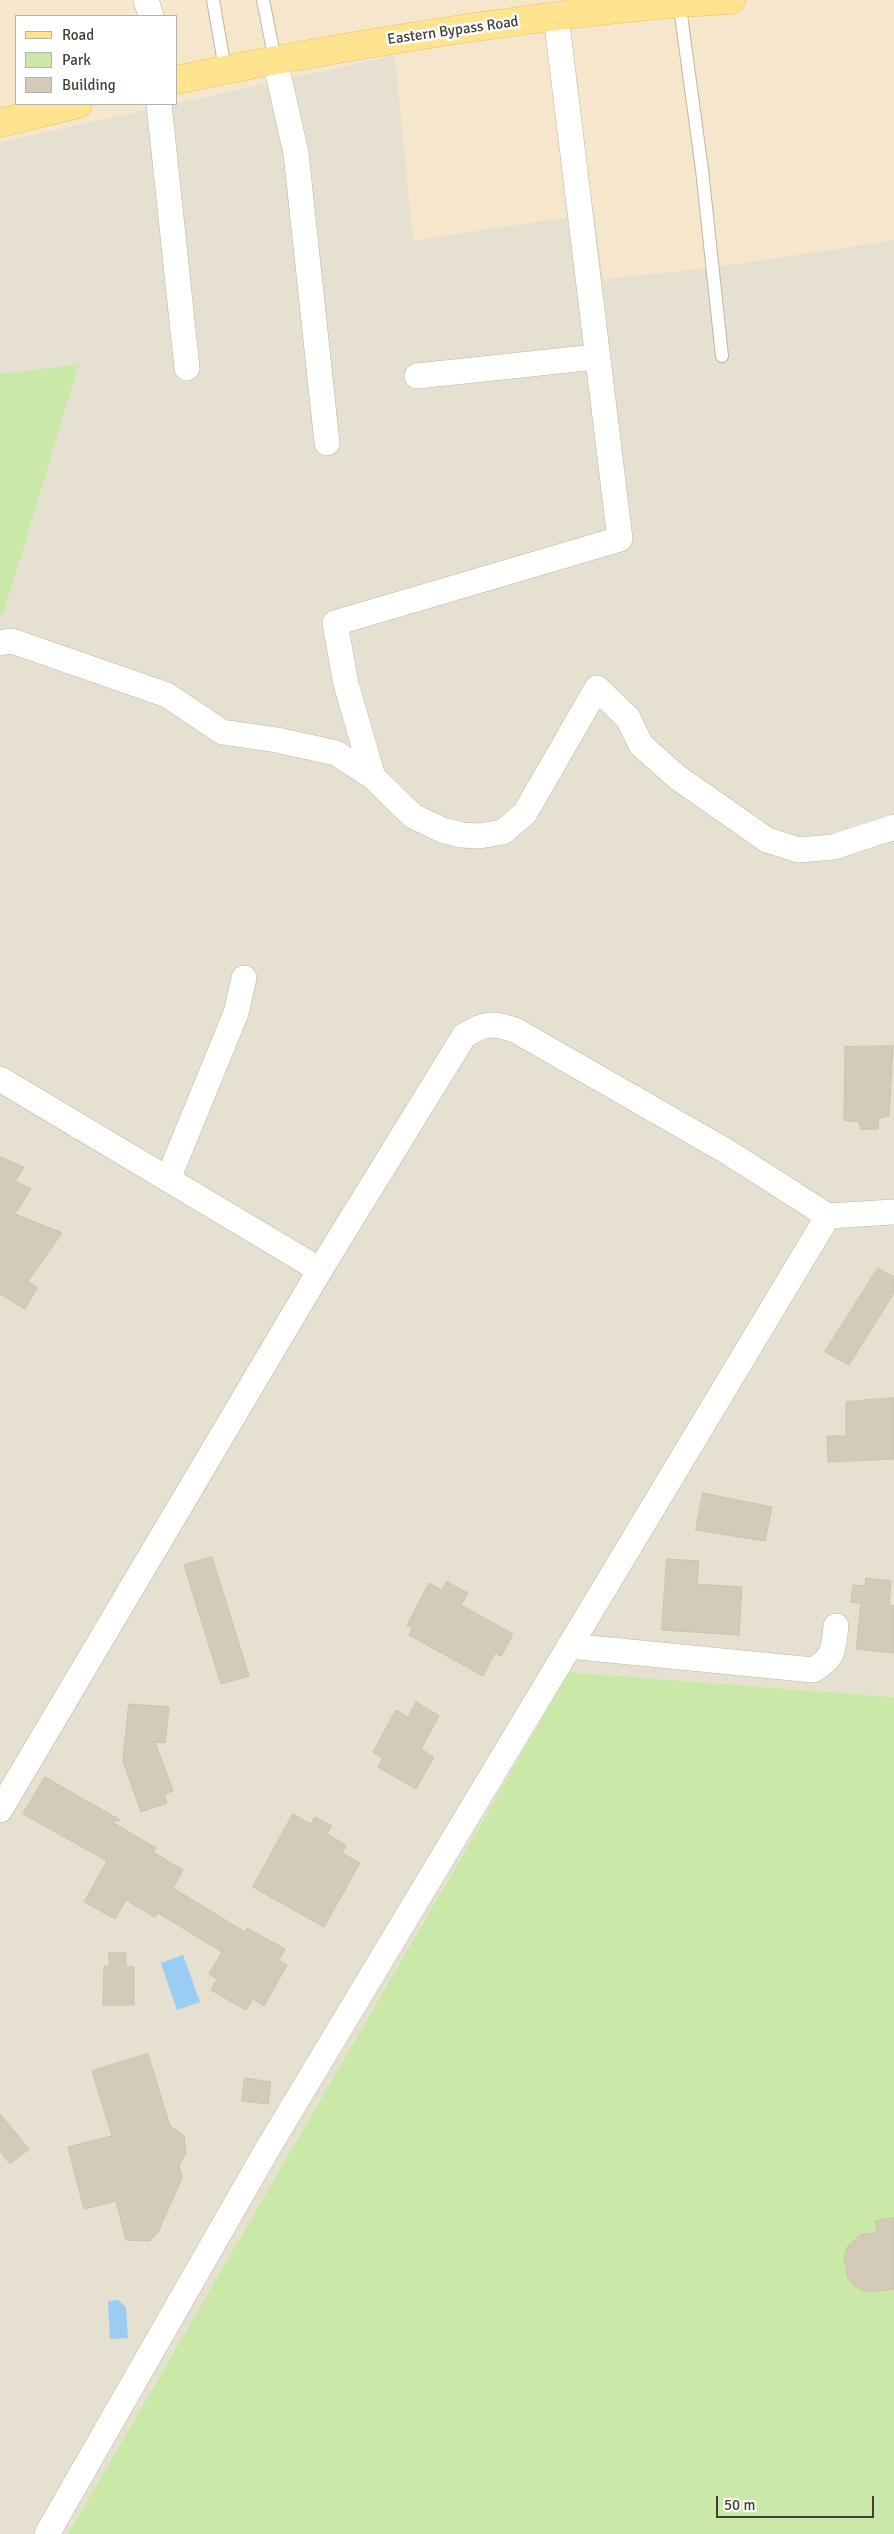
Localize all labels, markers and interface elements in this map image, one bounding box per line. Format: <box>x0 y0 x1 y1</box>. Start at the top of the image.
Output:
street label: Eastern Bypass Road <box>386 13 520 49</box>
legend <box>15 15 178 105</box>
text: Road <box>62 26 94 44</box>
text: Park <box>62 51 91 69</box>
text: Building <box>62 76 116 94</box>
scale bar <box>719 2486 876 2518</box>
text: 50 m <box>724 2496 755 2514</box>

